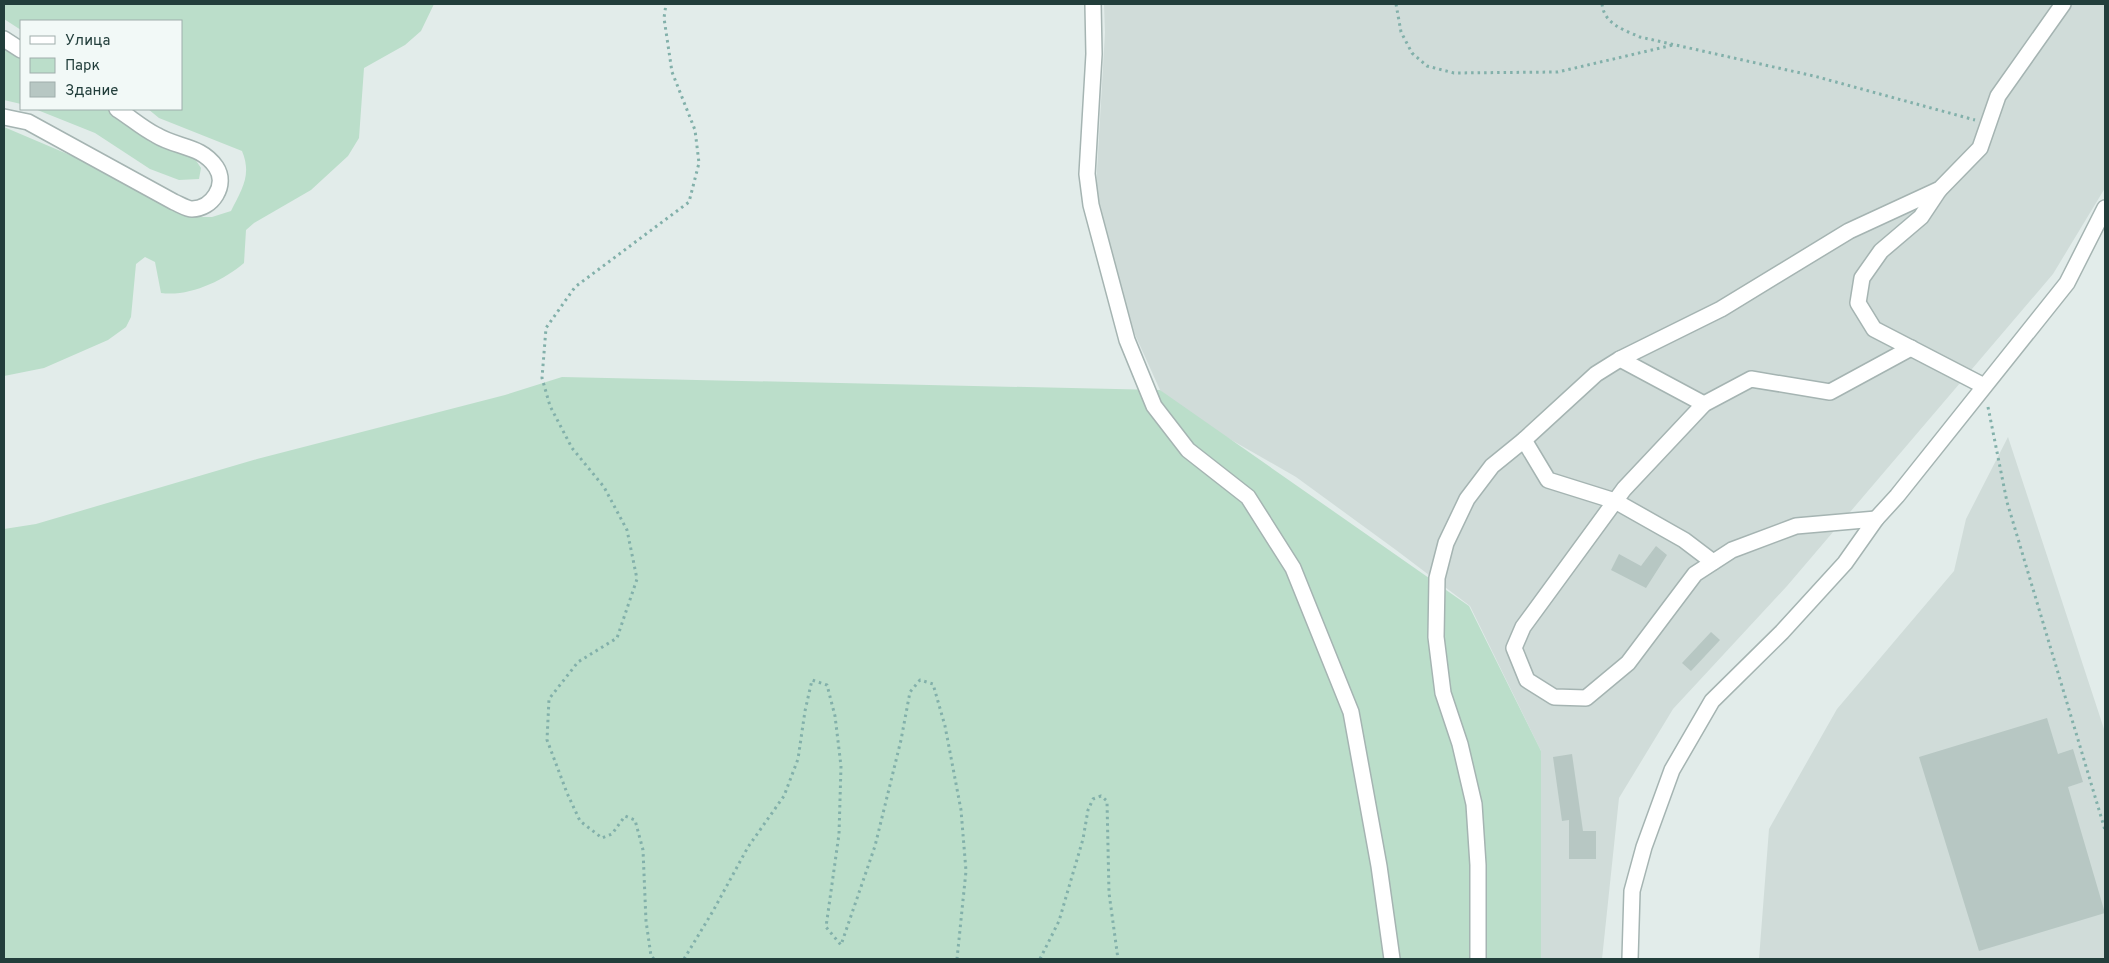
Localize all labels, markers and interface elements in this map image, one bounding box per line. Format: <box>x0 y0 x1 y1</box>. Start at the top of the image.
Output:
legend <box>20 20 182 110</box>
text: Улица <box>65 32 110 51</box>
text: Парк <box>65 57 100 76</box>
text: Здание <box>65 82 118 101</box>

